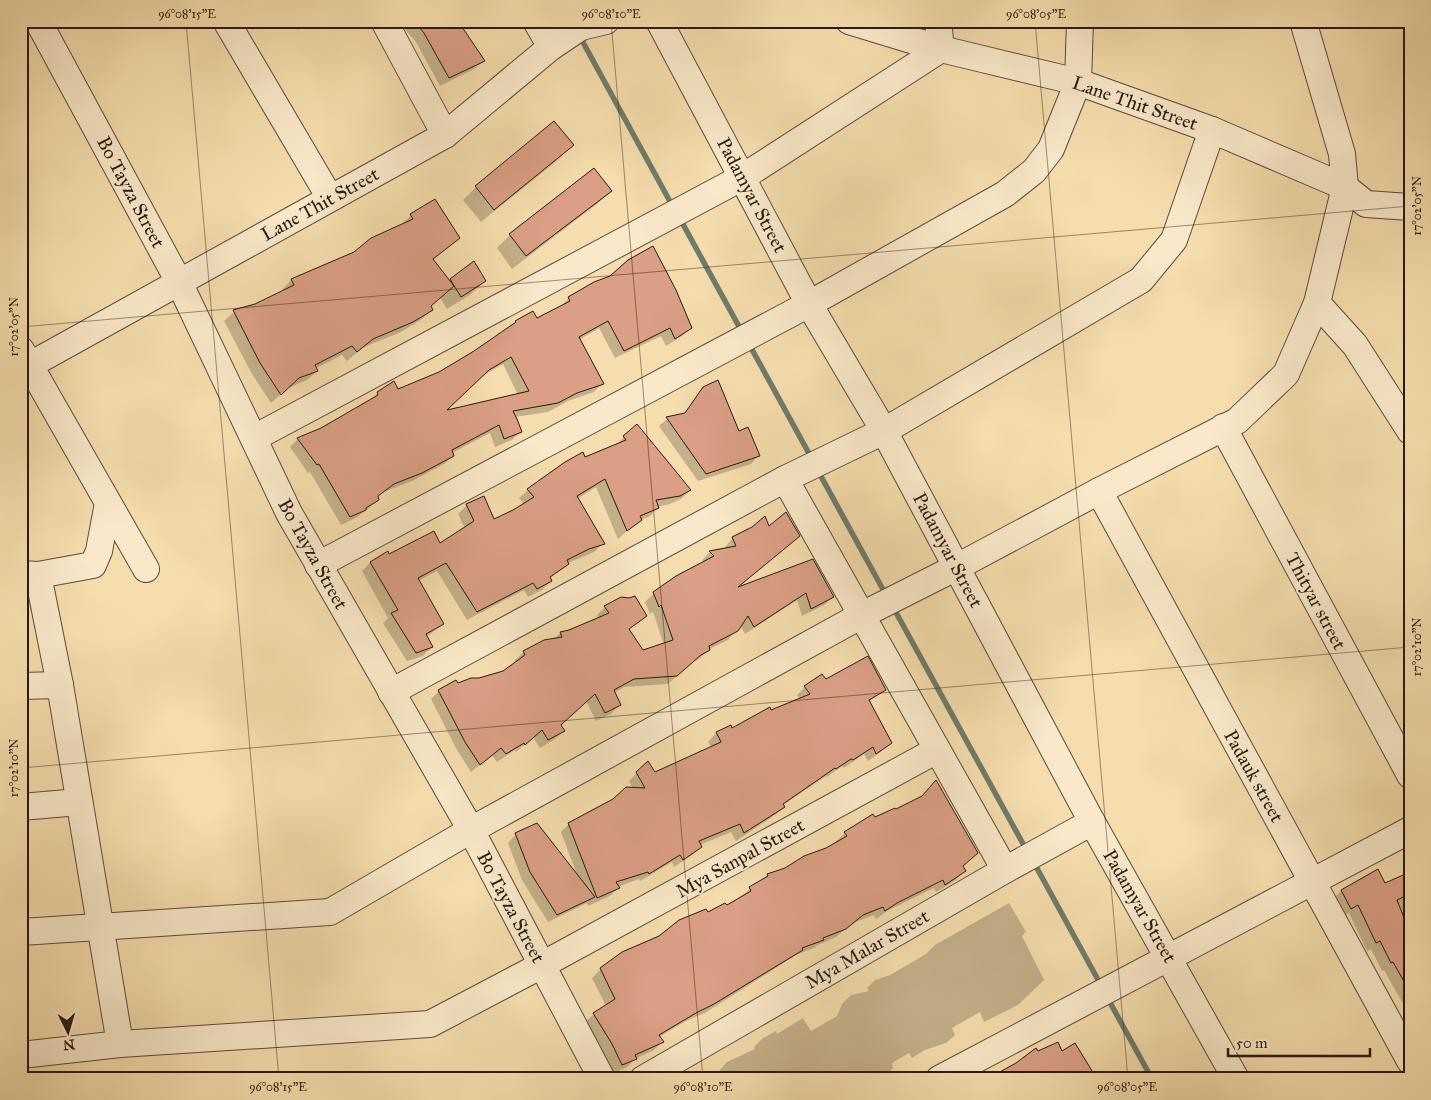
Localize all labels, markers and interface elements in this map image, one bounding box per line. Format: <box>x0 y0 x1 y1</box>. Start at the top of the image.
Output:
text: 96°08'15"E <box>158 7 216 21</box>
text: 96°08'10"E <box>581 7 641 21</box>
text: 96°08'05"E <box>1006 7 1066 21</box>
street label: Lane Thit Street <box>1069 71 1201 135</box>
street label: Bo Tayza Street <box>92 132 170 252</box>
street label: Padamyar Street <box>712 134 792 257</box>
street label: Lane Thit Street <box>257 162 383 246</box>
text: 17°02'05"N <box>1410 176 1424 236</box>
text: 17°02'05"N <box>7 297 21 357</box>
street label: Padamyar Street <box>908 489 988 612</box>
street label: Bo Tayza Street <box>273 495 353 614</box>
street label: Thityar street <box>1281 548 1351 654</box>
text: 17°02'10"N <box>1410 618 1424 676</box>
street label: Padauk street <box>1219 726 1289 827</box>
text: 17°02'10"N <box>7 739 21 797</box>
street label: Mya Sanpal Street <box>672 813 808 903</box>
street label: Padamyar Street <box>1098 845 1182 967</box>
street label: Bo Tayza Street <box>472 847 550 967</box>
street label: Mya Malar Street <box>801 904 933 994</box>
north arrow <box>42 1008 92 1058</box>
scale bar <box>1228 1025 1371 1057</box>
text: 50 m <box>1236 1034 1268 1052</box>
text: N <box>62 1035 76 1053</box>
text: 96°08'15"E <box>249 1080 307 1094</box>
text: 96°08'10"E <box>673 1080 733 1094</box>
text: 96°08'05"E <box>1097 1080 1157 1094</box>

